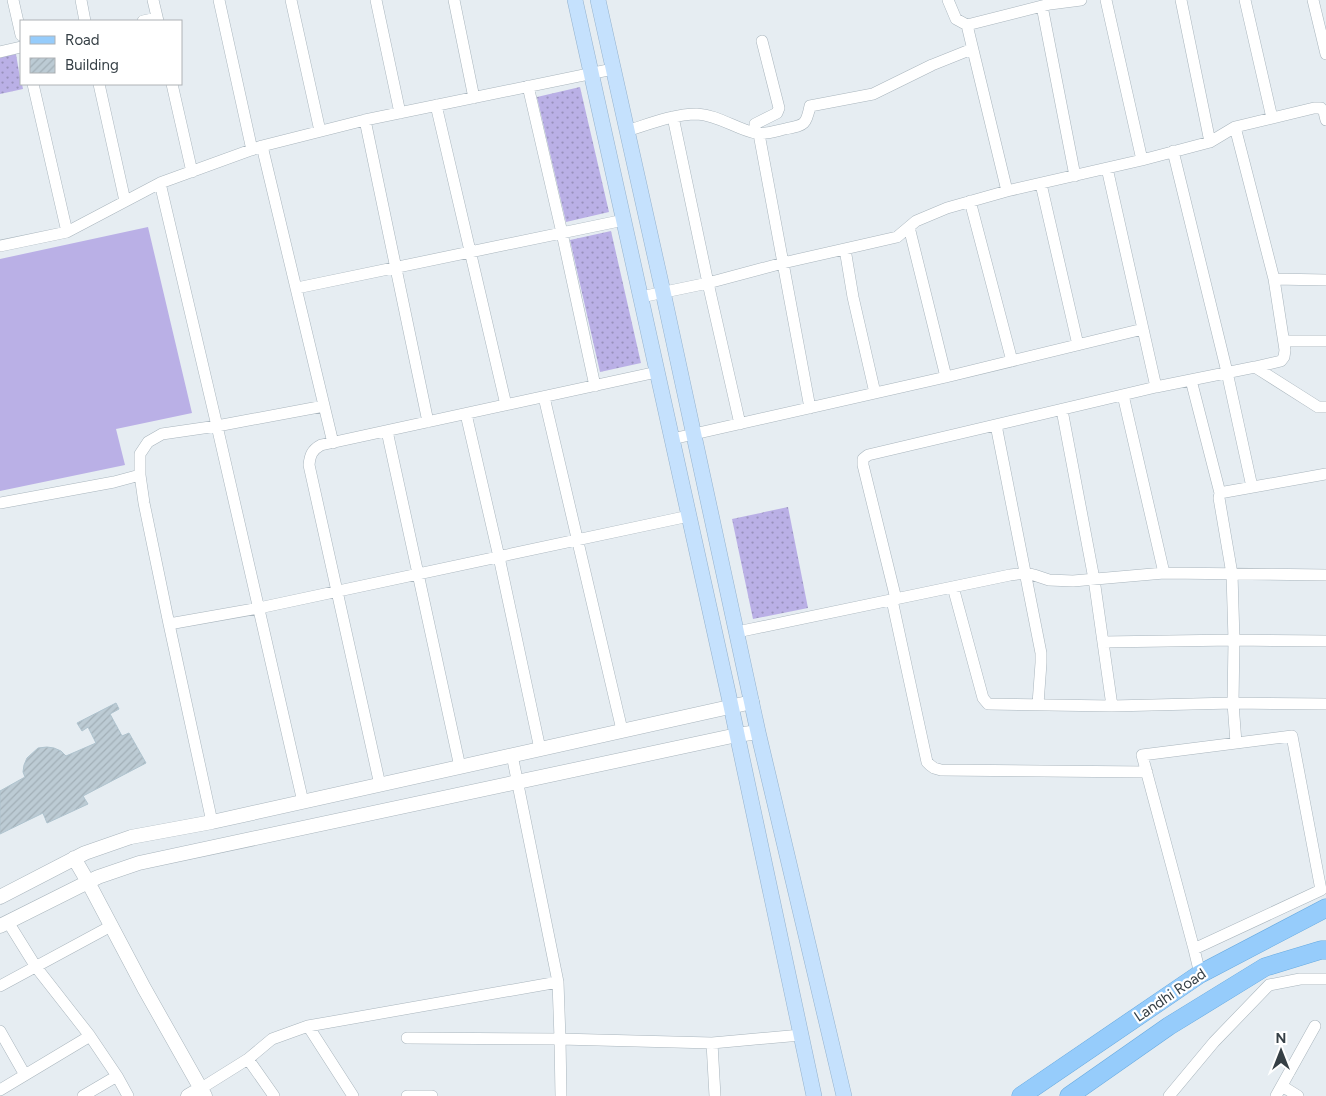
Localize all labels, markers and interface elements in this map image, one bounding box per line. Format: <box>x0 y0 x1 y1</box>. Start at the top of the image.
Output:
legend <box>20 20 182 85</box>
text: Road <box>65 31 100 49</box>
text: Building <box>65 56 119 74</box>
street label: Landhi Road <box>1131 964 1209 1026</box>
north arrow <box>1256 1026 1306 1076</box>
text: N <box>1276 1030 1286 1047</box>

